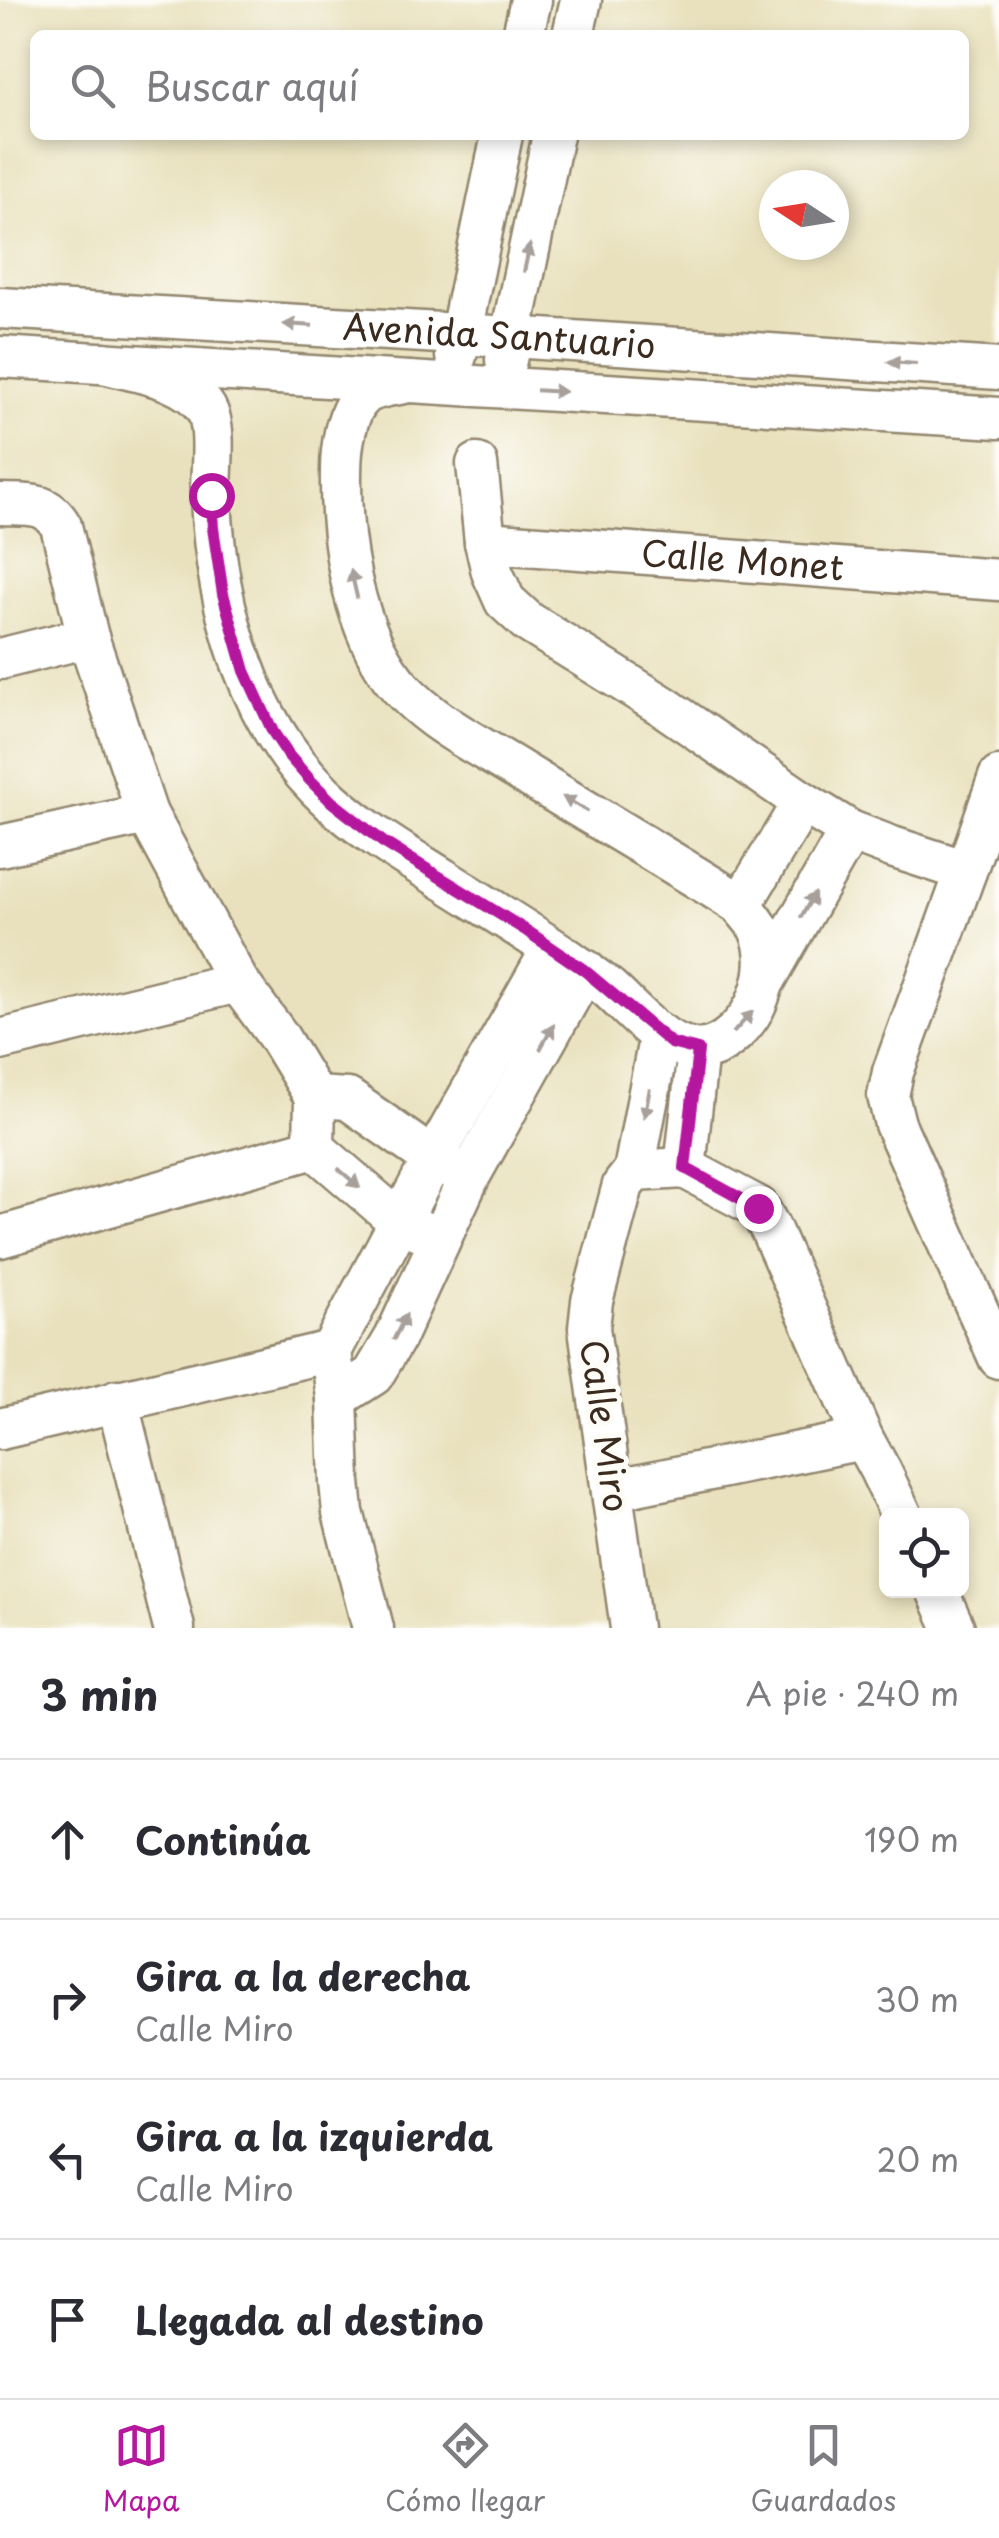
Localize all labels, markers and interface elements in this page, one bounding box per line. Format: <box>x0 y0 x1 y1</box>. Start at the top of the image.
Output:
search box <box>30 30 969 140</box>
text: Buscar aquí <box>145 57 359 114</box>
icon: search <box>65 58 120 113</box>
north arrow <box>759 170 849 260</box>
one-way arrow <box>519 243 535 274</box>
street label: Avenida Santuario <box>342 299 657 370</box>
one-way arrow <box>281 317 313 333</box>
one-way arrow <box>885 354 917 370</box>
one-way arrow <box>536 383 568 399</box>
route start <box>189 473 235 519</box>
street label: Calle Monet <box>639 525 846 592</box>
one-way arrow <box>346 568 361 599</box>
one-way arrow <box>561 796 589 813</box>
one-way arrow <box>799 891 816 920</box>
one-way arrow <box>731 1010 754 1034</box>
one-way arrow <box>538 1023 555 1052</box>
one-way arrow <box>639 1087 654 1119</box>
one-way arrow <box>336 1167 361 1189</box>
route end <box>736 1186 782 1232</box>
one-way arrow <box>391 1313 408 1342</box>
street label: Calle Miro <box>568 1336 645 1515</box>
map controls <box>879 1508 969 1598</box>
button: locate <box>879 1508 969 1598</box>
text: 3 min <box>40 1662 158 1725</box>
text: A pie · 240 m <box>746 1669 959 1717</box>
text: Continúa <box>135 1811 311 1868</box>
icon: ahead <box>40 1812 95 1867</box>
text: 190 m <box>864 1815 959 1863</box>
text: Gira a la derecha <box>135 1947 470 2004</box>
icon: right <box>40 1972 95 2027</box>
text: 30 m <box>875 1975 959 2023</box>
text: Calle Miro <box>135 2004 293 2052</box>
text: Gira a la izquierda <box>135 2107 493 2164</box>
icon: left <box>40 2132 95 2187</box>
text: 20 m <box>877 2135 959 2183</box>
text: Calle Miro <box>135 2164 293 2212</box>
text: Llegada al destino <box>135 2291 484 2348</box>
icon: arrive <box>40 2292 95 2347</box>
tab: Mapa <box>103 2418 180 2521</box>
tab: Cómo llegar <box>385 2418 545 2521</box>
tab: Guardados <box>751 2418 896 2521</box>

